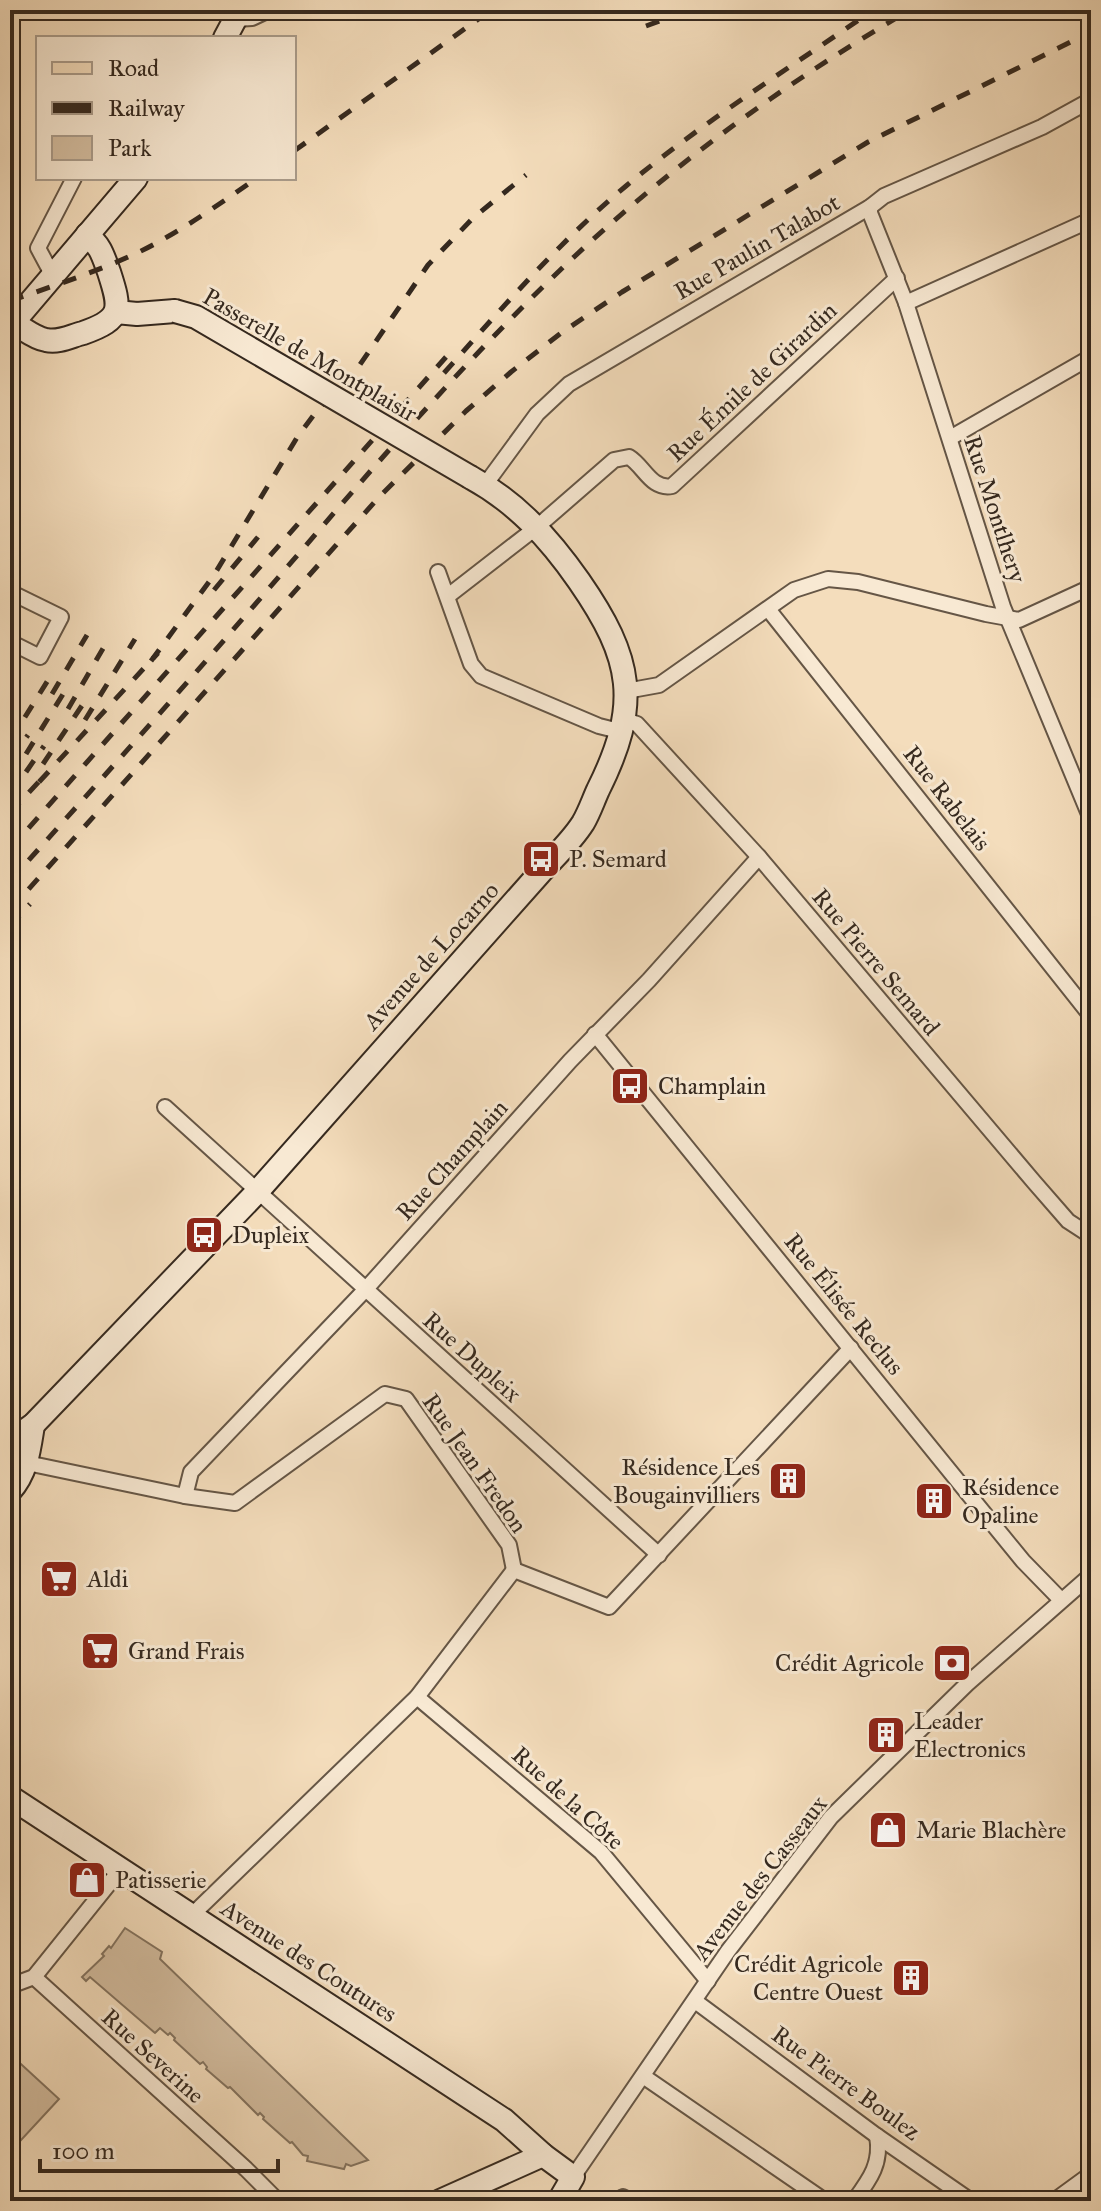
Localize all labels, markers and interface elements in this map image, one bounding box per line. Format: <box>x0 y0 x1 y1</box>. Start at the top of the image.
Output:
legend <box>36 36 296 180</box>
text: Road <box>108 53 159 83</box>
text: Railway <box>108 93 185 123</box>
text: Park <box>108 133 152 163</box>
street label: Rue Paulin Talabot <box>669 187 846 307</box>
street label: Passerelle de Montplaisir <box>197 281 423 429</box>
street label: Rue Émile de Girardin <box>661 296 843 468</box>
street label: Rue Montlhery <box>957 432 1033 587</box>
street label: Rue Rabelais <box>897 739 997 857</box>
bus stop icon: P. Semard <box>520 838 562 880</box>
place label: P. Semard <box>569 844 667 874</box>
street label: Avenue de Locarno <box>356 876 505 1037</box>
street label: Rue Pierre Semard <box>806 882 946 1042</box>
bus stop icon: Champlain <box>609 1065 651 1107</box>
place label: Champlain <box>658 1071 766 1101</box>
street label: Rue Champlain <box>390 1093 514 1227</box>
bus stop icon: Dupleix <box>183 1214 225 1256</box>
place label: Dupleix <box>232 1220 310 1250</box>
street label: Rue Élisée Reclus <box>778 1227 910 1381</box>
street label: Rue Dupleix <box>417 1305 528 1409</box>
street label: Rue Jean Fredon <box>416 1387 534 1539</box>
place label: Résidence Les Bougainvilliers <box>613 1452 760 1510</box>
building icon: Résidence Les Bougainvilliers <box>767 1460 809 1502</box>
place label: Résidence Opaline <box>962 1472 1059 1530</box>
building icon: Résidence Opaline <box>913 1480 955 1522</box>
supermarket icon: Aldi <box>38 1558 80 1600</box>
place label: Aldi <box>86 1564 129 1594</box>
supermarket icon: Grand Frais <box>79 1630 121 1672</box>
place label: Grand Frais <box>128 1636 244 1666</box>
bank icon: Crédit Agricole <box>931 1642 973 1684</box>
place label: Crédit Agricole <box>775 1648 924 1678</box>
place label: Leader Electronics <box>914 1706 1026 1764</box>
building icon: Leader Electronics <box>865 1714 907 1756</box>
street label: Rue de la Côte <box>506 1740 630 1856</box>
street label: Avenue des Casseaux <box>686 1789 834 1967</box>
shop icon: Marie Blachère <box>867 1809 909 1851</box>
place label: Marie Blachère <box>916 1815 1066 1845</box>
shop icon: Patisserie <box>66 1859 108 1901</box>
place label: Patisserie <box>115 1865 207 1895</box>
street label: Avenue des Coutures <box>215 1892 402 2029</box>
place label: Crédit Agricole Centre Ouest <box>734 1949 883 2007</box>
building icon: Crédit Agricole Centre Ouest <box>890 1957 932 1999</box>
street label: Rue Severine <box>95 2002 211 2110</box>
street label: Rue Pierre Boulez <box>766 2019 926 2147</box>
scale bar <box>40 2123 278 2173</box>
text: 100 m <box>52 2136 115 2166</box>

